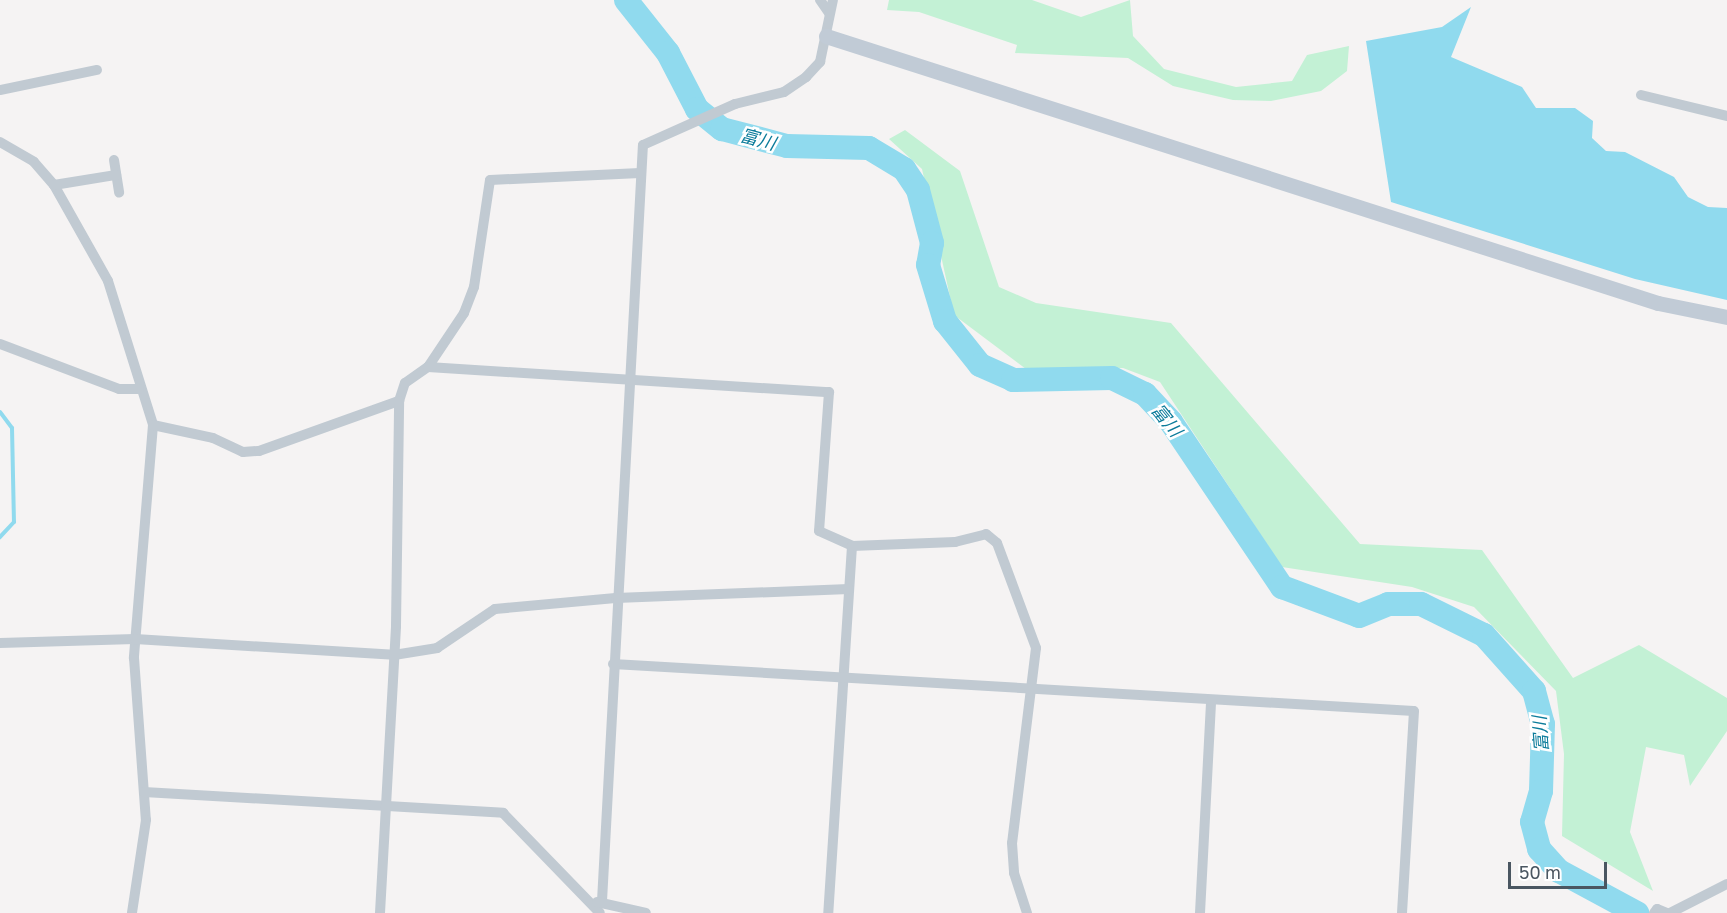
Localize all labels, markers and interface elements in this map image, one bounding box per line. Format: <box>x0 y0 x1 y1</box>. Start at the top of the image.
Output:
water label: 富川 <box>738 124 778 154</box>
water label: 富川 <box>1147 399 1187 441</box>
water label: 富川 <box>1528 715 1552 753</box>
scale bar <box>1511 850 1610 888</box>
text: 50 m <box>1519 861 1561 883</box>

